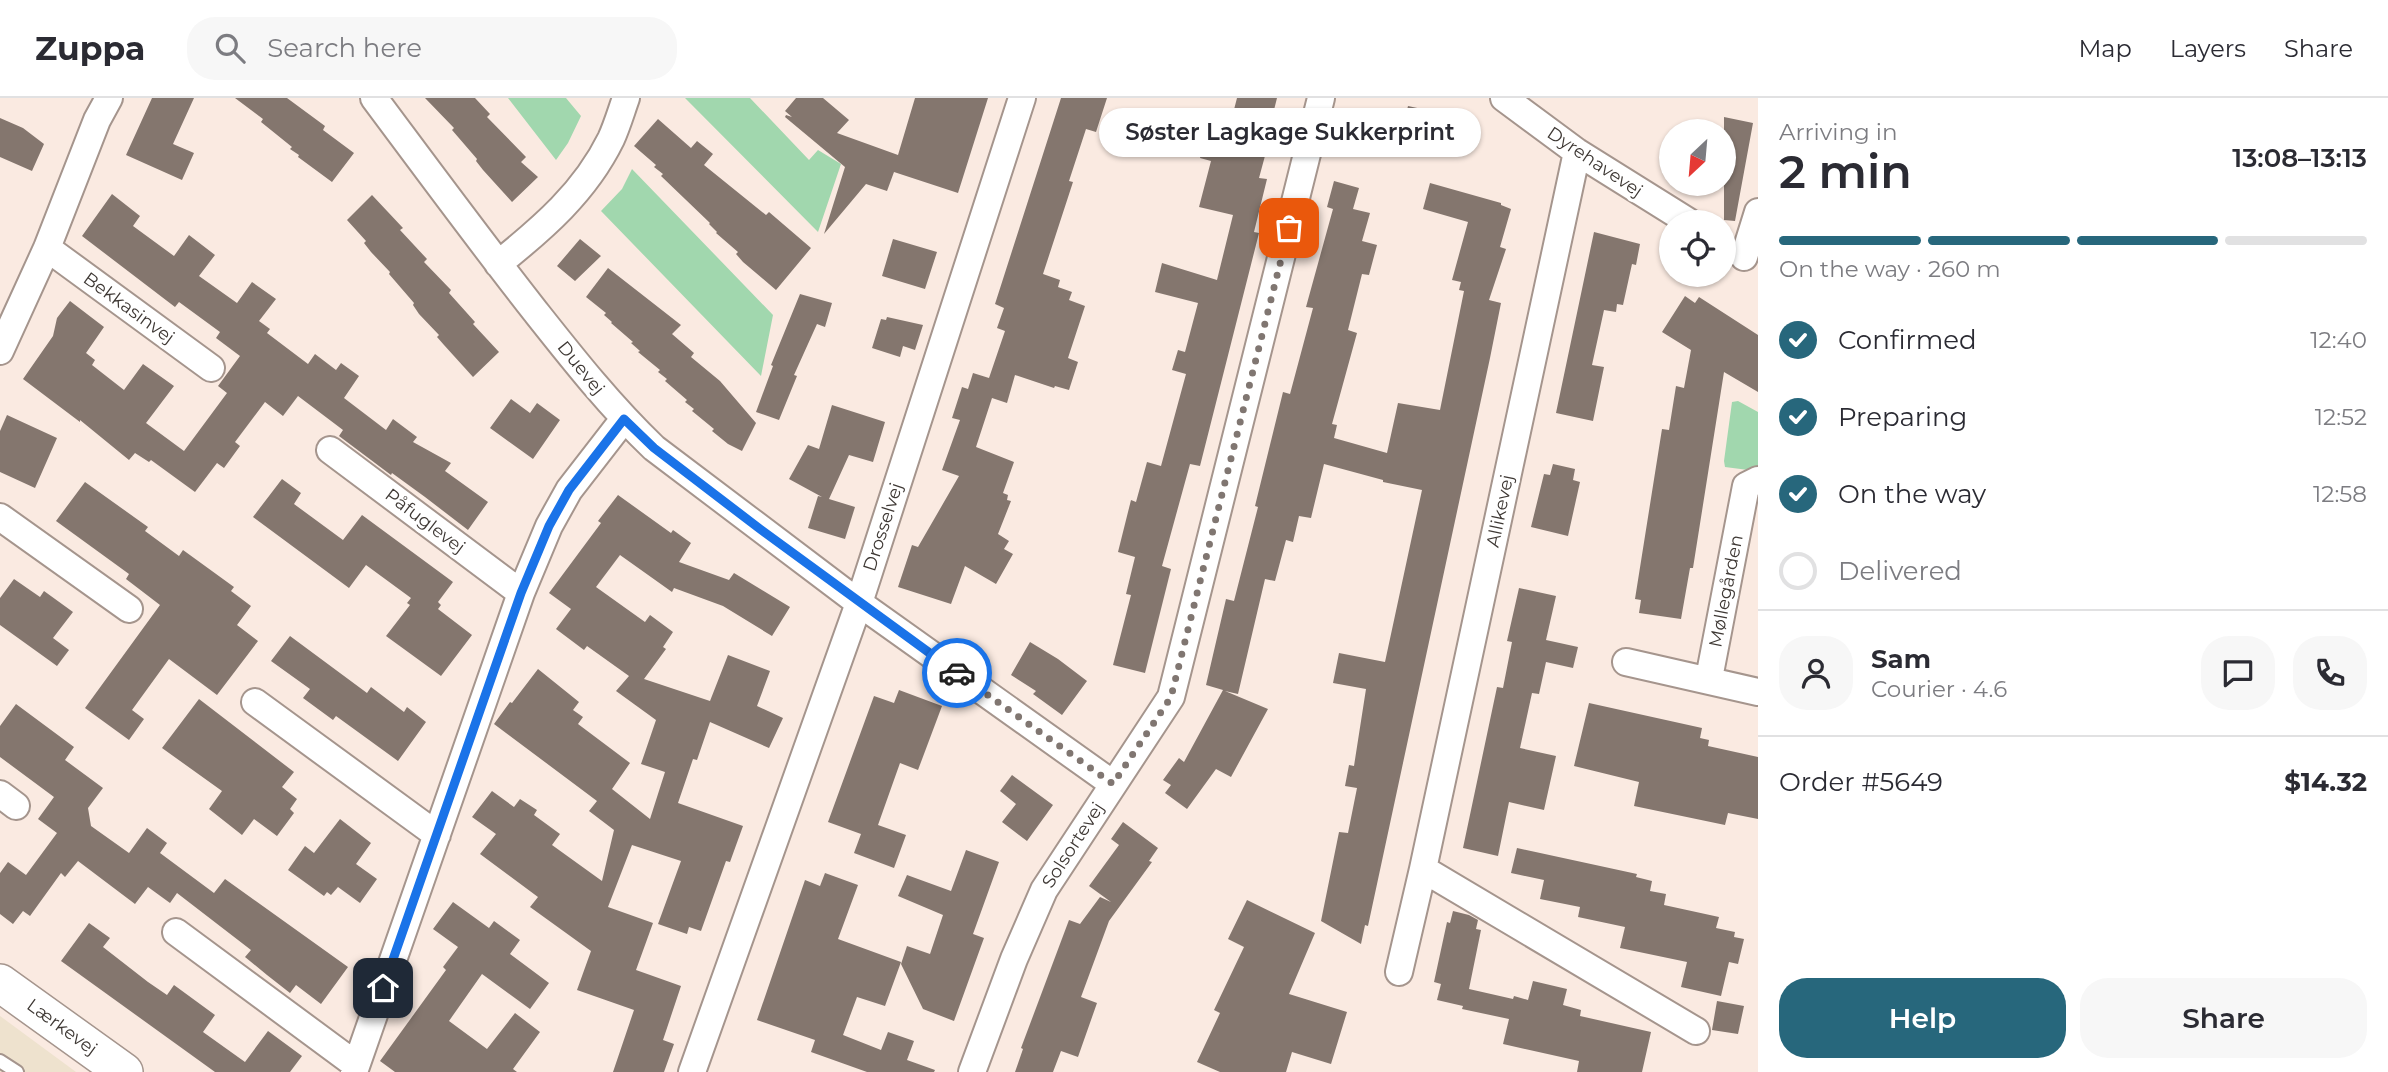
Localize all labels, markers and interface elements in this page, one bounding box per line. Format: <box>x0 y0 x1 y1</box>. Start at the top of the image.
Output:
search box <box>187 17 677 80</box>
text: Zuppa <box>35 28 145 68</box>
icon: search <box>211 29 249 67</box>
text: Search here <box>267 32 422 64</box>
text: Map <box>2078 34 2132 63</box>
text: Layers <box>2170 34 2246 63</box>
text: Share <box>2284 34 2353 63</box>
callout: Søster Lagkage Sukkerprint <box>1098 109 1480 158</box>
text: Søster Lagkage Sukkerprint <box>1125 118 1455 146</box>
text: Arriving in <box>1779 118 1898 146</box>
north arrow <box>1659 119 1736 196</box>
map controls <box>1659 119 1736 287</box>
street label: Dyrehavevej <box>1543 122 1647 202</box>
text: 13:08–13:13 <box>2232 142 2367 174</box>
text: 2 min <box>1779 143 1912 200</box>
pin <box>1259 198 1319 258</box>
icon: bag <box>1270 209 1308 247</box>
button: locate <box>1659 210 1736 287</box>
text: On the way · 260 m <box>1779 255 2001 283</box>
street label: Bekkasinvej <box>79 268 179 348</box>
icon: check <box>1779 321 1817 359</box>
text: Confirmed <box>1838 324 1977 356</box>
text: 12:40 <box>2310 326 2367 354</box>
street label: Duevej <box>553 337 609 399</box>
icon: check <box>1779 398 1817 436</box>
text: Preparing <box>1838 401 1967 433</box>
text: 12:52 <box>2315 403 2367 431</box>
street label: Allikevej <box>1482 473 1518 549</box>
icon: check <box>1779 475 1817 513</box>
text: On the way <box>1838 478 1986 510</box>
street label: Drosselvej <box>858 480 908 574</box>
text: 12:58 <box>2313 480 2367 508</box>
street label: Påfuglevej <box>381 484 469 558</box>
street label: Møllegården <box>1704 533 1748 649</box>
text: Delivered <box>1838 555 1962 587</box>
button: person <box>1779 636 1853 710</box>
button: chat <box>2201 636 2275 710</box>
button: phone <box>2293 636 2367 710</box>
courier <box>922 638 992 708</box>
text: Sam <box>1871 643 1931 675</box>
icon: car <box>938 654 976 692</box>
text: Courier · 4.6 <box>1871 675 2007 703</box>
text: Order #5649 <box>1779 766 1943 798</box>
text: $14.32 <box>2284 766 2367 798</box>
street label: Solsortevej <box>1037 798 1109 892</box>
pin <box>353 958 413 1018</box>
icon: home <box>364 969 402 1007</box>
button: Help <box>1779 978 2066 1058</box>
button: Share <box>2080 978 2367 1058</box>
street label: Lærkevej <box>22 994 102 1060</box>

